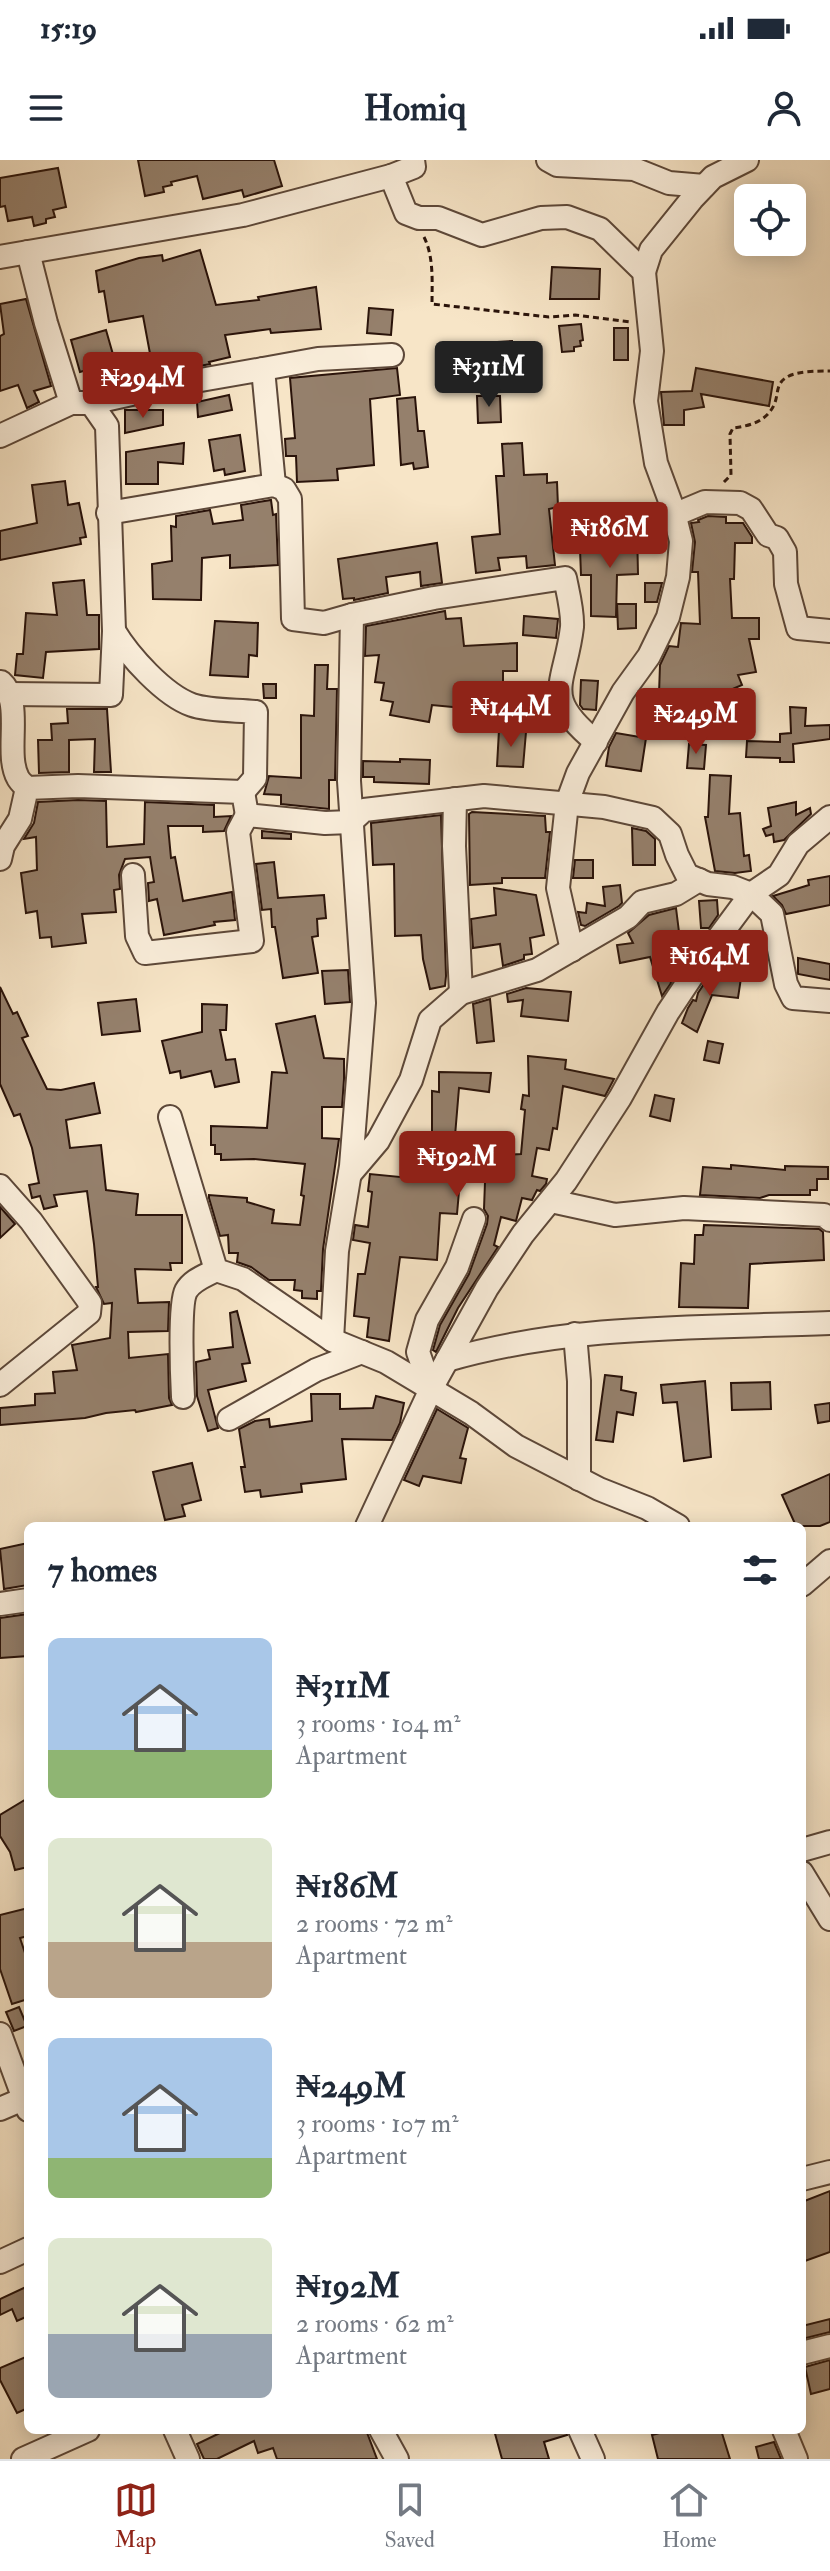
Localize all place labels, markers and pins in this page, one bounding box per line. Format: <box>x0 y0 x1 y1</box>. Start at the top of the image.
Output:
pin: ₦311M <box>433 341 545 409</box>
pin: ₦294M <box>87 352 199 420</box>
pin: ₦186M <box>554 502 666 570</box>
pin: ₦144M <box>455 681 567 749</box>
pin: ₦249M <box>640 688 752 756</box>
pin: ₦164M <box>654 930 766 998</box>
pin: ₦192M <box>401 1131 513 1199</box>

